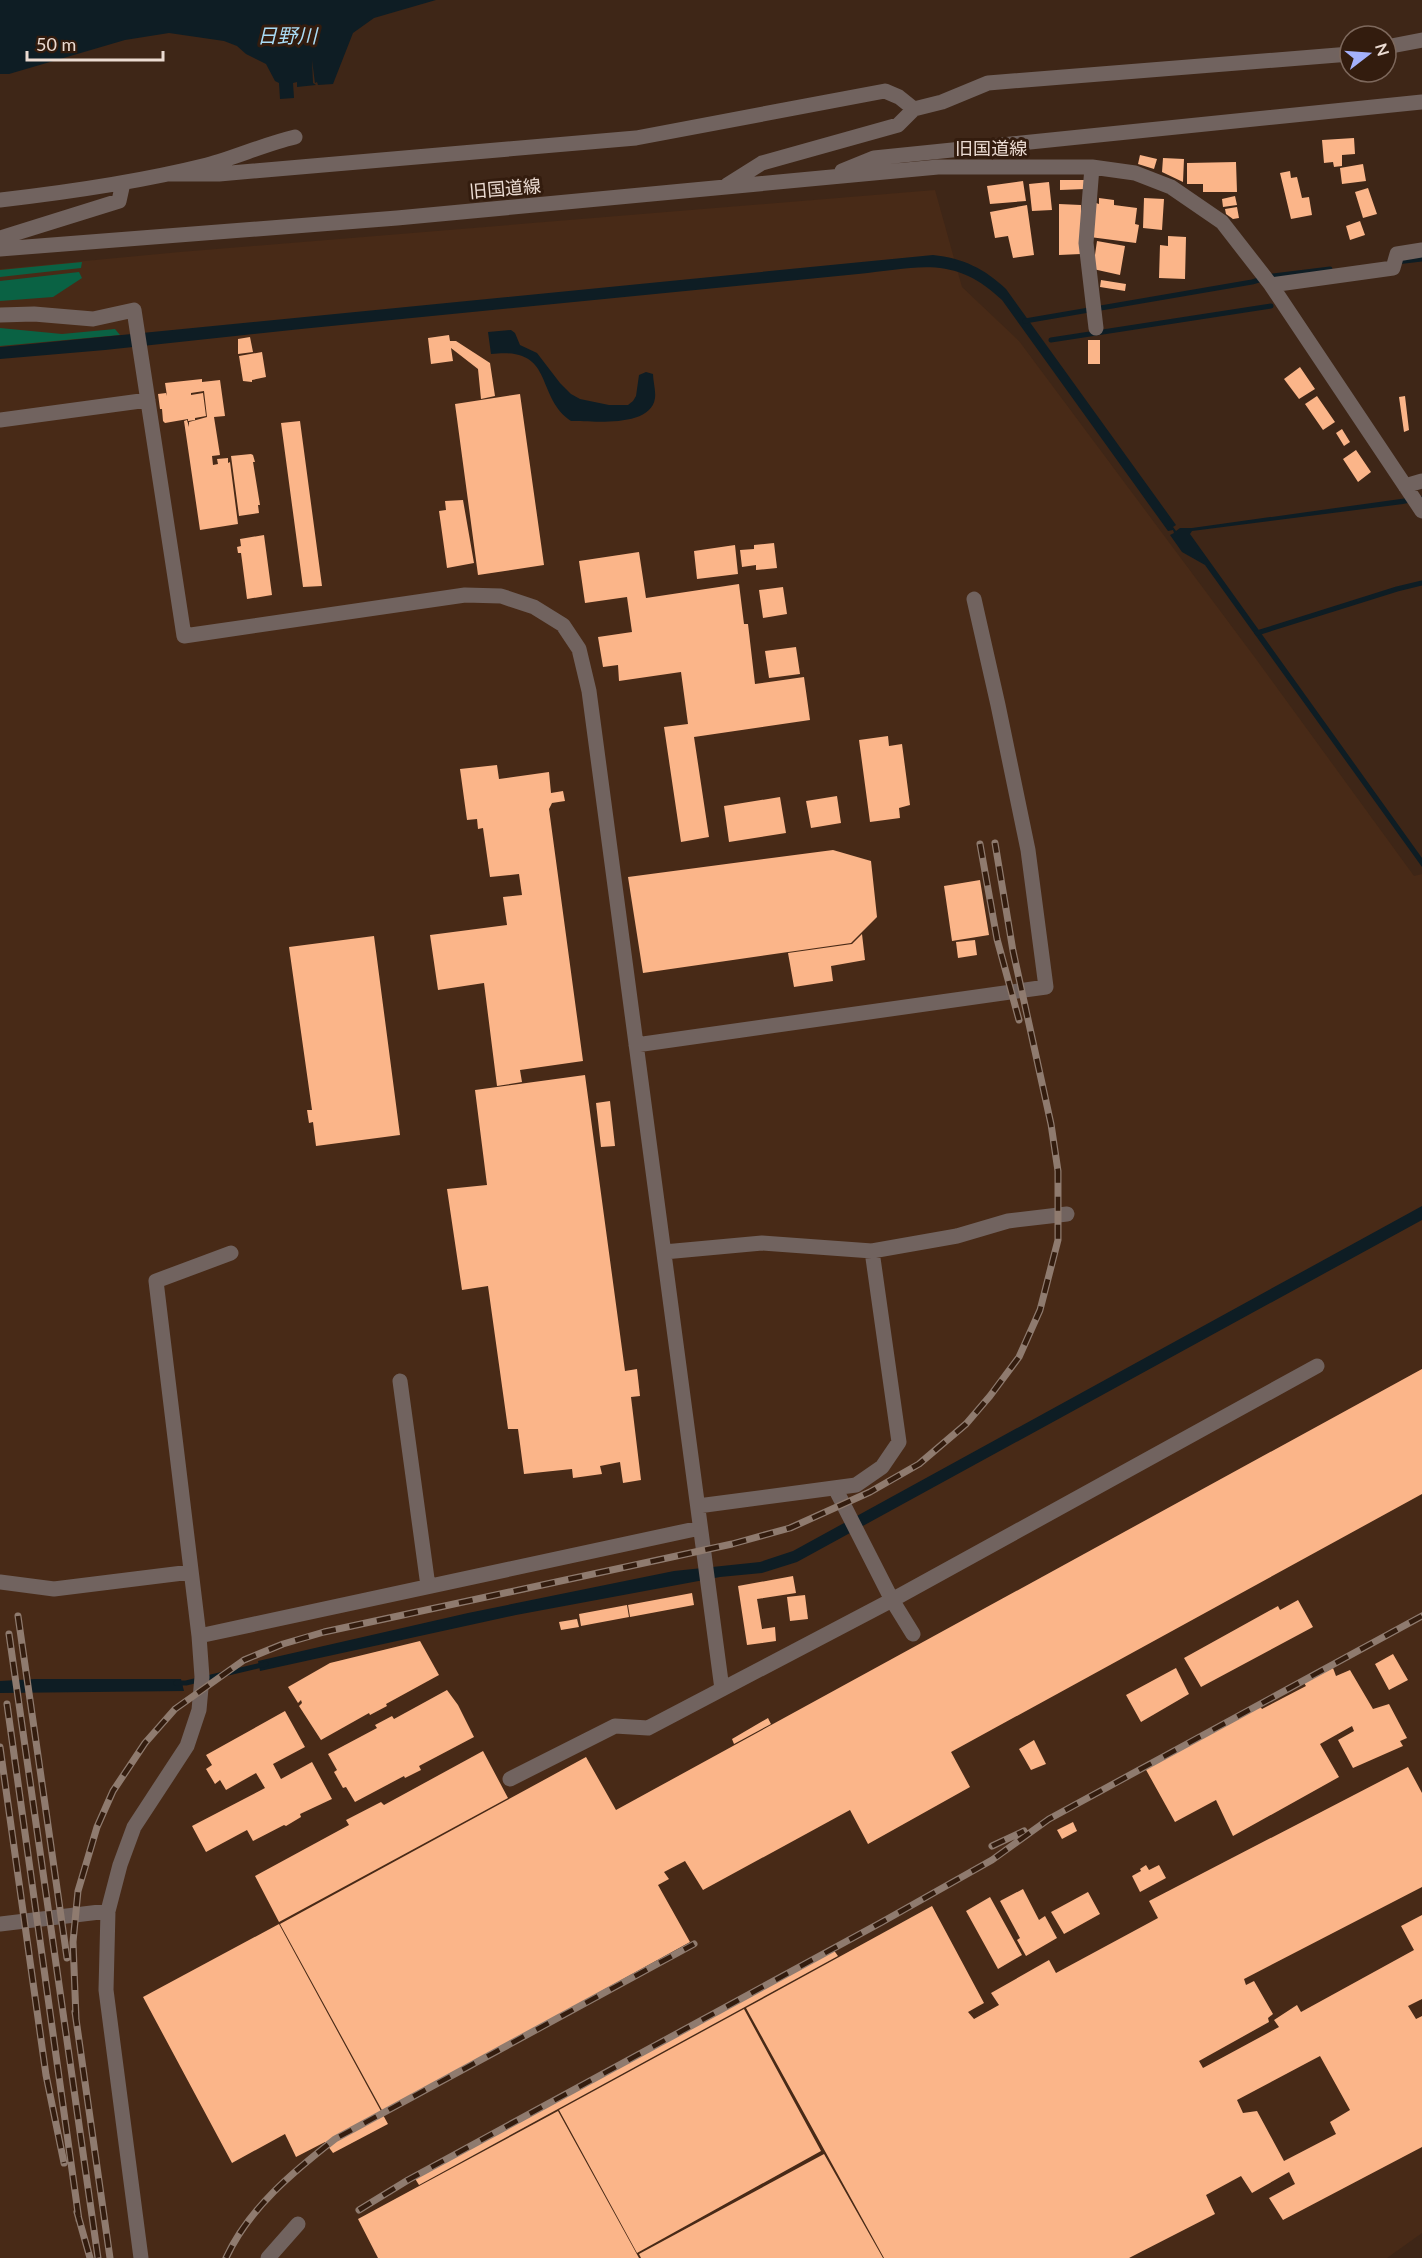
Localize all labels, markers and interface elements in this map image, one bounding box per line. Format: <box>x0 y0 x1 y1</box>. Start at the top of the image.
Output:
water label: 日野川 <box>257 23 319 47</box>
scale bar <box>27 24 164 62</box>
north arrow <box>1338 24 1398 84</box>
text: 50 m <box>36 33 76 55</box>
text: N <box>1372 41 1394 58</box>
street label: 旧国道線 <box>955 137 1027 159</box>
street label: 旧国道線 <box>468 174 542 202</box>

